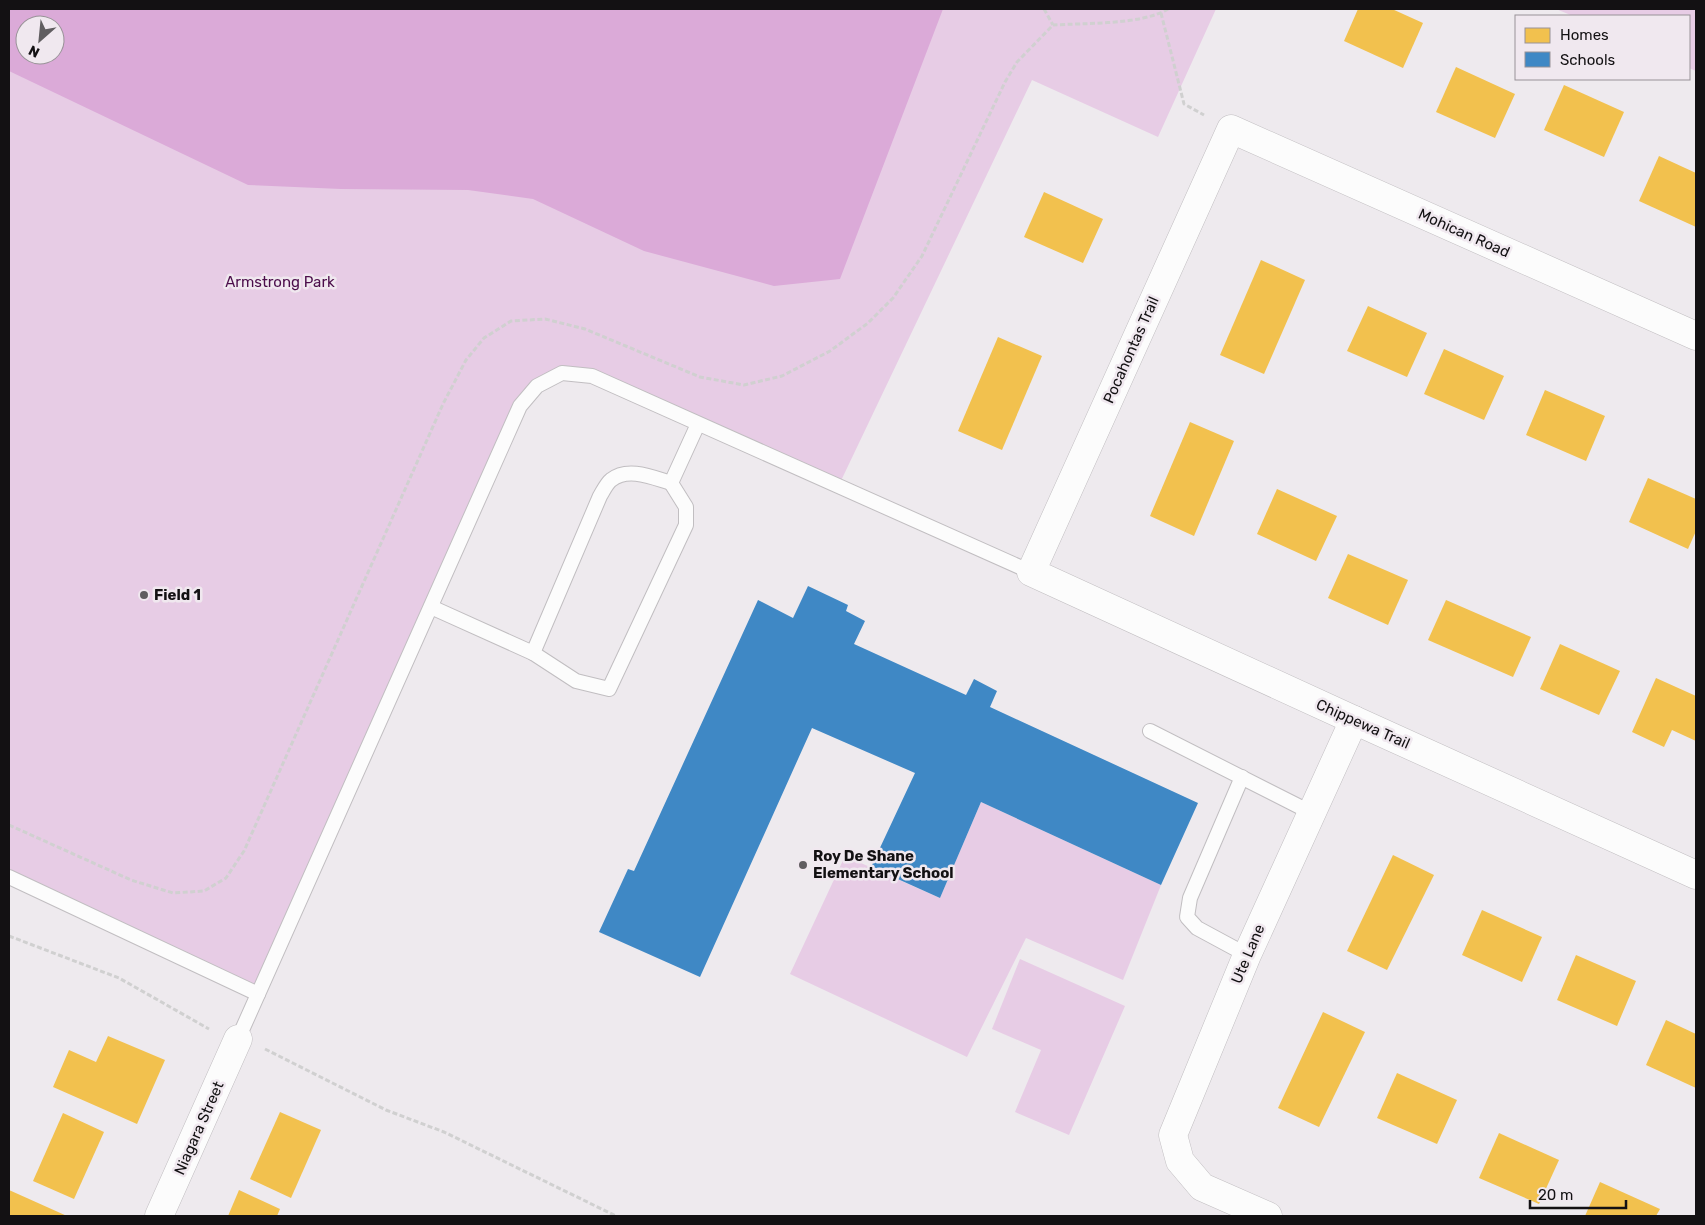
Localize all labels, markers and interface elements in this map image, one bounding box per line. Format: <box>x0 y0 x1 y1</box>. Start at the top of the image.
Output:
north arrow <box>15 15 65 65</box>
legend <box>1515 15 1690 80</box>
text: Homes <box>1560 26 1609 44</box>
text: N <box>26 41 43 61</box>
text: Schools <box>1560 51 1616 69</box>
street label: Mohican Road <box>1415 205 1513 261</box>
park label: Armstrong Park <box>225 273 335 291</box>
street label: Pocahontas Trail <box>1099 294 1163 406</box>
place label: Field 1 <box>154 586 201 604</box>
marker: Field 1 <box>138 589 150 601</box>
street label: Chippewa Trail <box>1313 695 1413 753</box>
place label: Roy De Shane Elementary School <box>813 847 954 882</box>
marker: Roy De Shane Elementary School <box>797 859 809 871</box>
street label: Ute Lane <box>1227 922 1269 986</box>
street label: Niagara Street <box>170 1078 228 1178</box>
scale bar <box>1530 1178 1626 1210</box>
text: 20 m <box>1538 1186 1573 1204</box>

